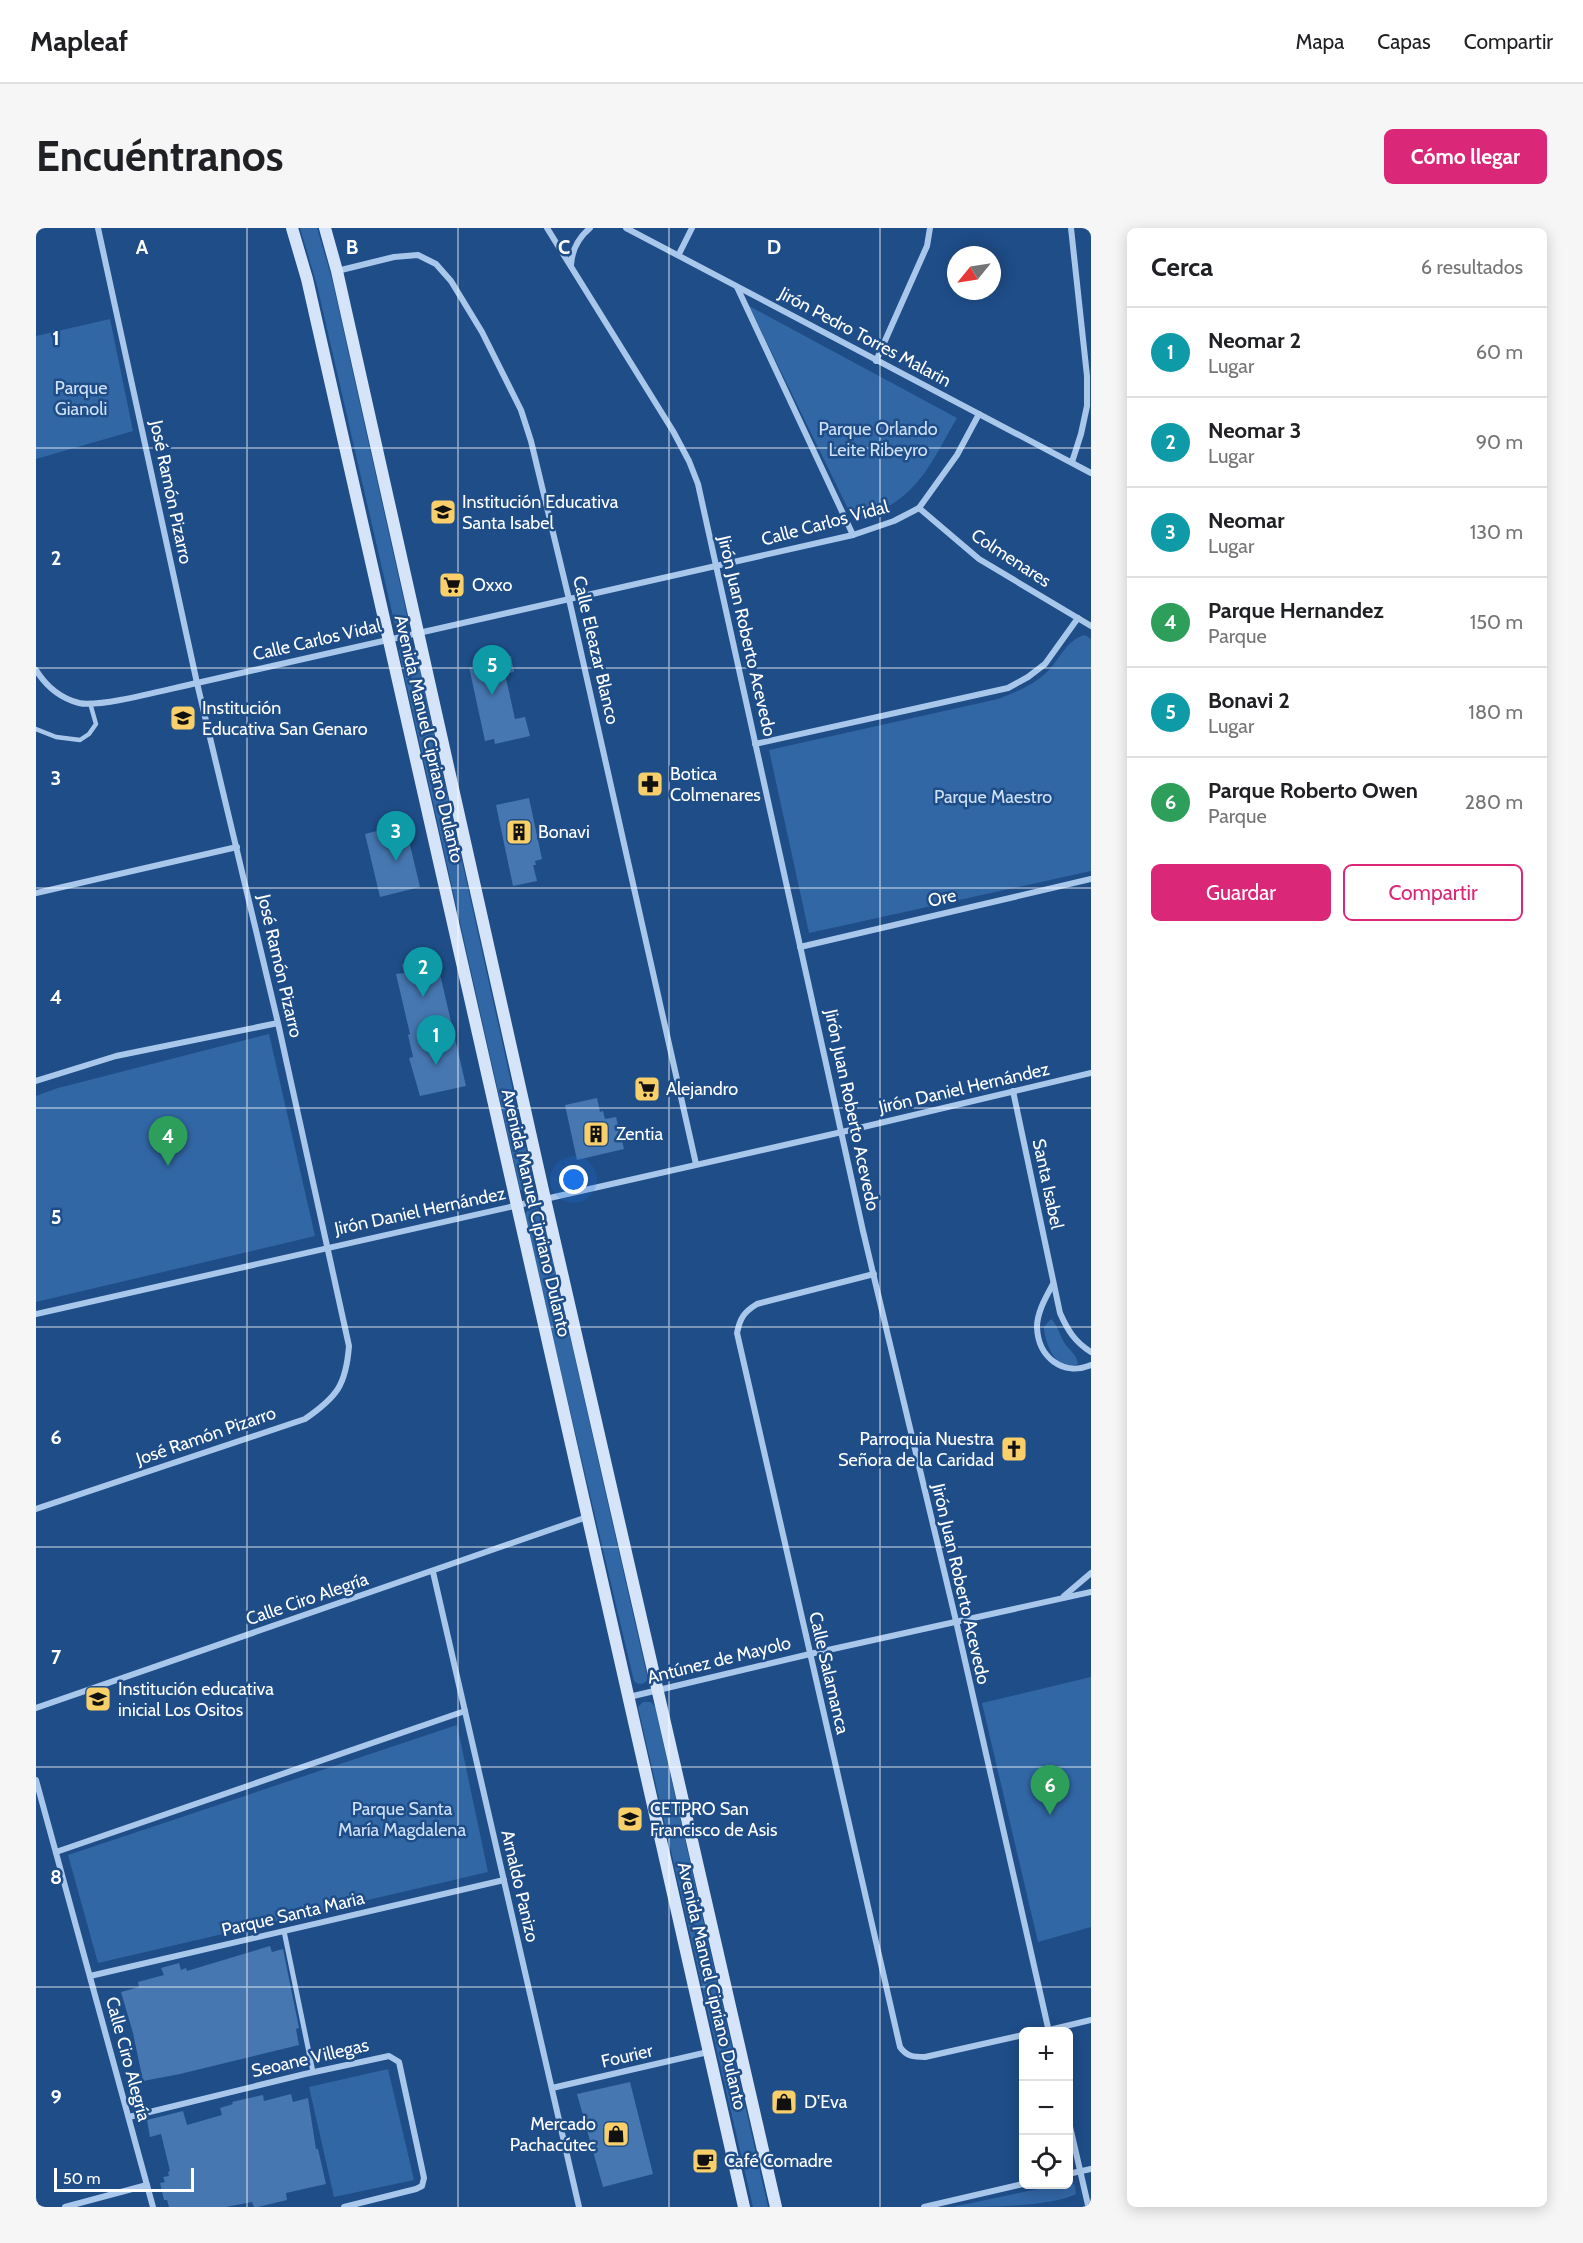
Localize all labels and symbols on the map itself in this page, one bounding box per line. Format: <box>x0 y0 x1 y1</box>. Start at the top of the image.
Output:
text: A <box>136 235 149 259</box>
text: B <box>346 235 358 259</box>
text: C <box>558 235 570 259</box>
text: D <box>767 235 781 259</box>
north arrow <box>947 246 1001 300</box>
street label: Jirón Pedro Torres Malarin <box>774 282 955 392</box>
text: 1 <box>52 326 60 350</box>
park label: Parque Gianoli <box>55 377 107 420</box>
street label: José Ramón Pizarro <box>145 417 197 566</box>
park label: Parque Orlando Leite Ribeyro <box>818 418 938 461</box>
place label: Institución Educativa Santa Isabel <box>462 491 619 534</box>
street label: Calle Carlos Vidal <box>759 495 892 551</box>
school or university icon: Institución Educativa Santa Isabel <box>428 497 458 527</box>
street label: Colmenares <box>967 524 1055 592</box>
street label: Jirón Juan Roberto Acevedo <box>713 532 781 739</box>
text: 2 <box>51 546 61 570</box>
supermarket icon: Oxxo <box>437 570 467 600</box>
place label: Oxxo <box>472 574 512 596</box>
street label: Calle Eleazar Blanco <box>568 574 624 727</box>
street label: Avenida Manuel Cipriano Dulanto <box>390 613 468 865</box>
street label: Calle Carlos Vidal <box>251 614 384 665</box>
pin: 5 <box>472 646 512 695</box>
place label: Institución Educativa San Genaro <box>202 697 368 740</box>
school or university icon: Institución Educativa San Genaro <box>168 703 198 733</box>
place label: Botica Colmenares <box>670 763 761 806</box>
text: 3 <box>51 766 61 790</box>
pharmacy icon: Botica Colmenares <box>635 769 665 799</box>
park label: Parque Maestro <box>934 786 1052 808</box>
pin: 3 <box>376 812 416 861</box>
building icon: Bonavi <box>504 817 534 847</box>
place label: Bonavi <box>538 821 590 843</box>
street label: Ore <box>926 884 958 912</box>
street label: José Ramón Pizarro <box>253 891 307 1040</box>
pin: 2 <box>404 948 442 997</box>
text: 4 <box>50 985 62 1009</box>
street label: Jirón Juan Roberto Acevedo <box>820 1006 884 1213</box>
pin: 1 <box>416 1016 456 1065</box>
street label: Jirón Daniel Hernández <box>876 1058 1052 1119</box>
supermarket icon: Alejandro <box>632 1074 662 1104</box>
place label: Alejandro <box>666 1078 738 1100</box>
street label: Avenida Manuel Cipriano Dulanto <box>497 1087 575 1339</box>
pin: 4 <box>148 1116 188 1166</box>
building icon: Zentia <box>581 1119 611 1149</box>
place label: Zentia <box>616 1123 663 1145</box>
street label: Santa Isabel <box>1028 1137 1068 1232</box>
your location <box>559 1165 588 1194</box>
street label: Jirón Daniel Hernández <box>331 1182 508 1240</box>
text: 5 <box>51 1205 61 1229</box>
street label: José Ramón Pizarro <box>132 1402 279 1471</box>
text: 6 <box>50 1425 62 1449</box>
place label: Parroquia Nuestra Señora de la Caridad <box>838 1428 994 1471</box>
church icon: Parroquia Nuestra Señora de la Caridad <box>999 1434 1029 1464</box>
street label: Jirón Juan Roberto Acevedo <box>927 1480 995 1687</box>
street label: Calle Ciro Alegría <box>243 1568 371 1630</box>
street label: Calle Salamanca <box>804 1610 854 1737</box>
street label: Antúnez de Mayolo <box>645 1631 793 1688</box>
text: 7 <box>51 1645 62 1669</box>
place label: Institución educativa inicial Los Ositos <box>118 1678 274 1721</box>
school or university icon: Institución educativa inicial Los Ositos <box>83 1684 113 1714</box>
pin: 6 <box>1030 1766 1070 1815</box>
park label: Parque Santa María Magdalena <box>338 1798 466 1841</box>
place label: CETPRO San Francisco de Asis <box>650 1798 777 1841</box>
school or university icon: CETPRO San Francisco de Asis <box>615 1804 645 1834</box>
street label: Arnaldo Panizo <box>496 1828 544 1944</box>
street label: Avenida Manuel Cipriano Dulanto <box>673 1860 751 2112</box>
text: 8 <box>50 1865 62 1889</box>
street label: Parque Santa Maria <box>219 1887 367 1941</box>
street label: Calle Ciro Alegría <box>101 1994 155 2124</box>
street label: Seoane Villegas <box>249 2034 371 2082</box>
street label: Fourier <box>599 2039 655 2073</box>
text: 9 <box>50 2085 62 2109</box>
shop icon: D'Eva <box>769 2087 799 2117</box>
place label: D'Eva <box>804 2091 848 2113</box>
place label: Mercado Pachacútec <box>510 2113 596 2156</box>
shop icon: Mercado Pachacútec <box>601 2119 631 2149</box>
cafe icon: Café Comadre <box>690 2146 720 2176</box>
place label: Café Comadre <box>724 2150 833 2172</box>
scale bar <box>54 2165 194 2192</box>

